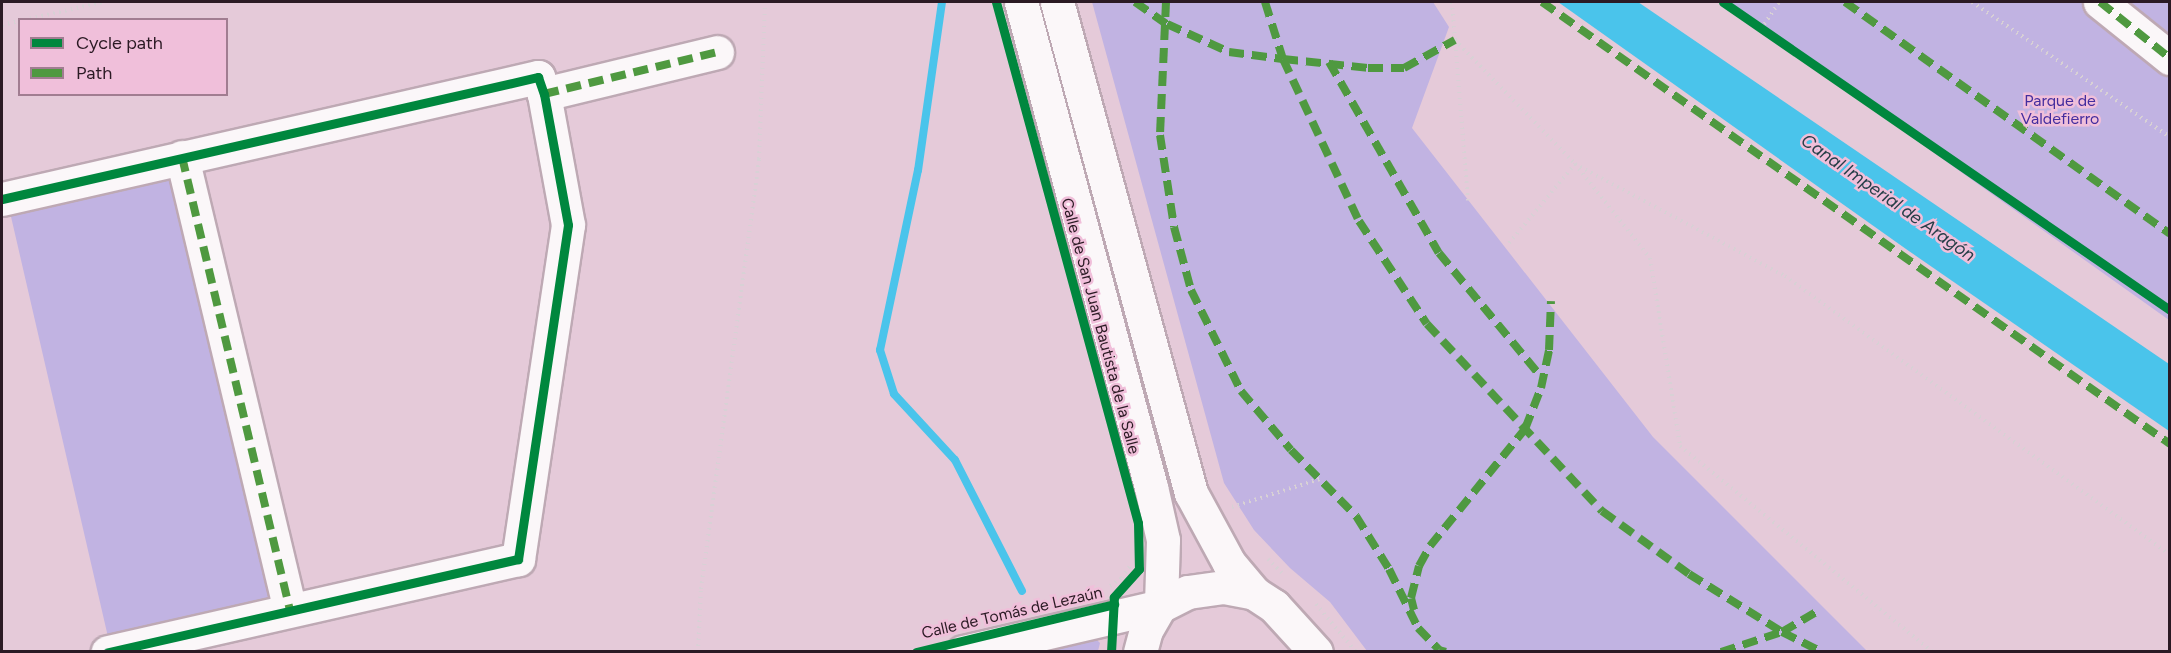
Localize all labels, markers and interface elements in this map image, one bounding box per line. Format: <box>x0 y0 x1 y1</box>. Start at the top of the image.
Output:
legend <box>18 18 228 96</box>
text: Cycle path <box>76 32 163 54</box>
text: Path <box>76 62 112 84</box>
park label: Parque de Valdefierro <box>2021 91 2099 129</box>
water label: Canal Imperial de Aragón <box>1797 130 1979 266</box>
street label: Calle de San Juan Bautista de la Salle <box>1057 196 1143 456</box>
street label: Calle de Tomás de Lezaún <box>920 583 1104 643</box>

